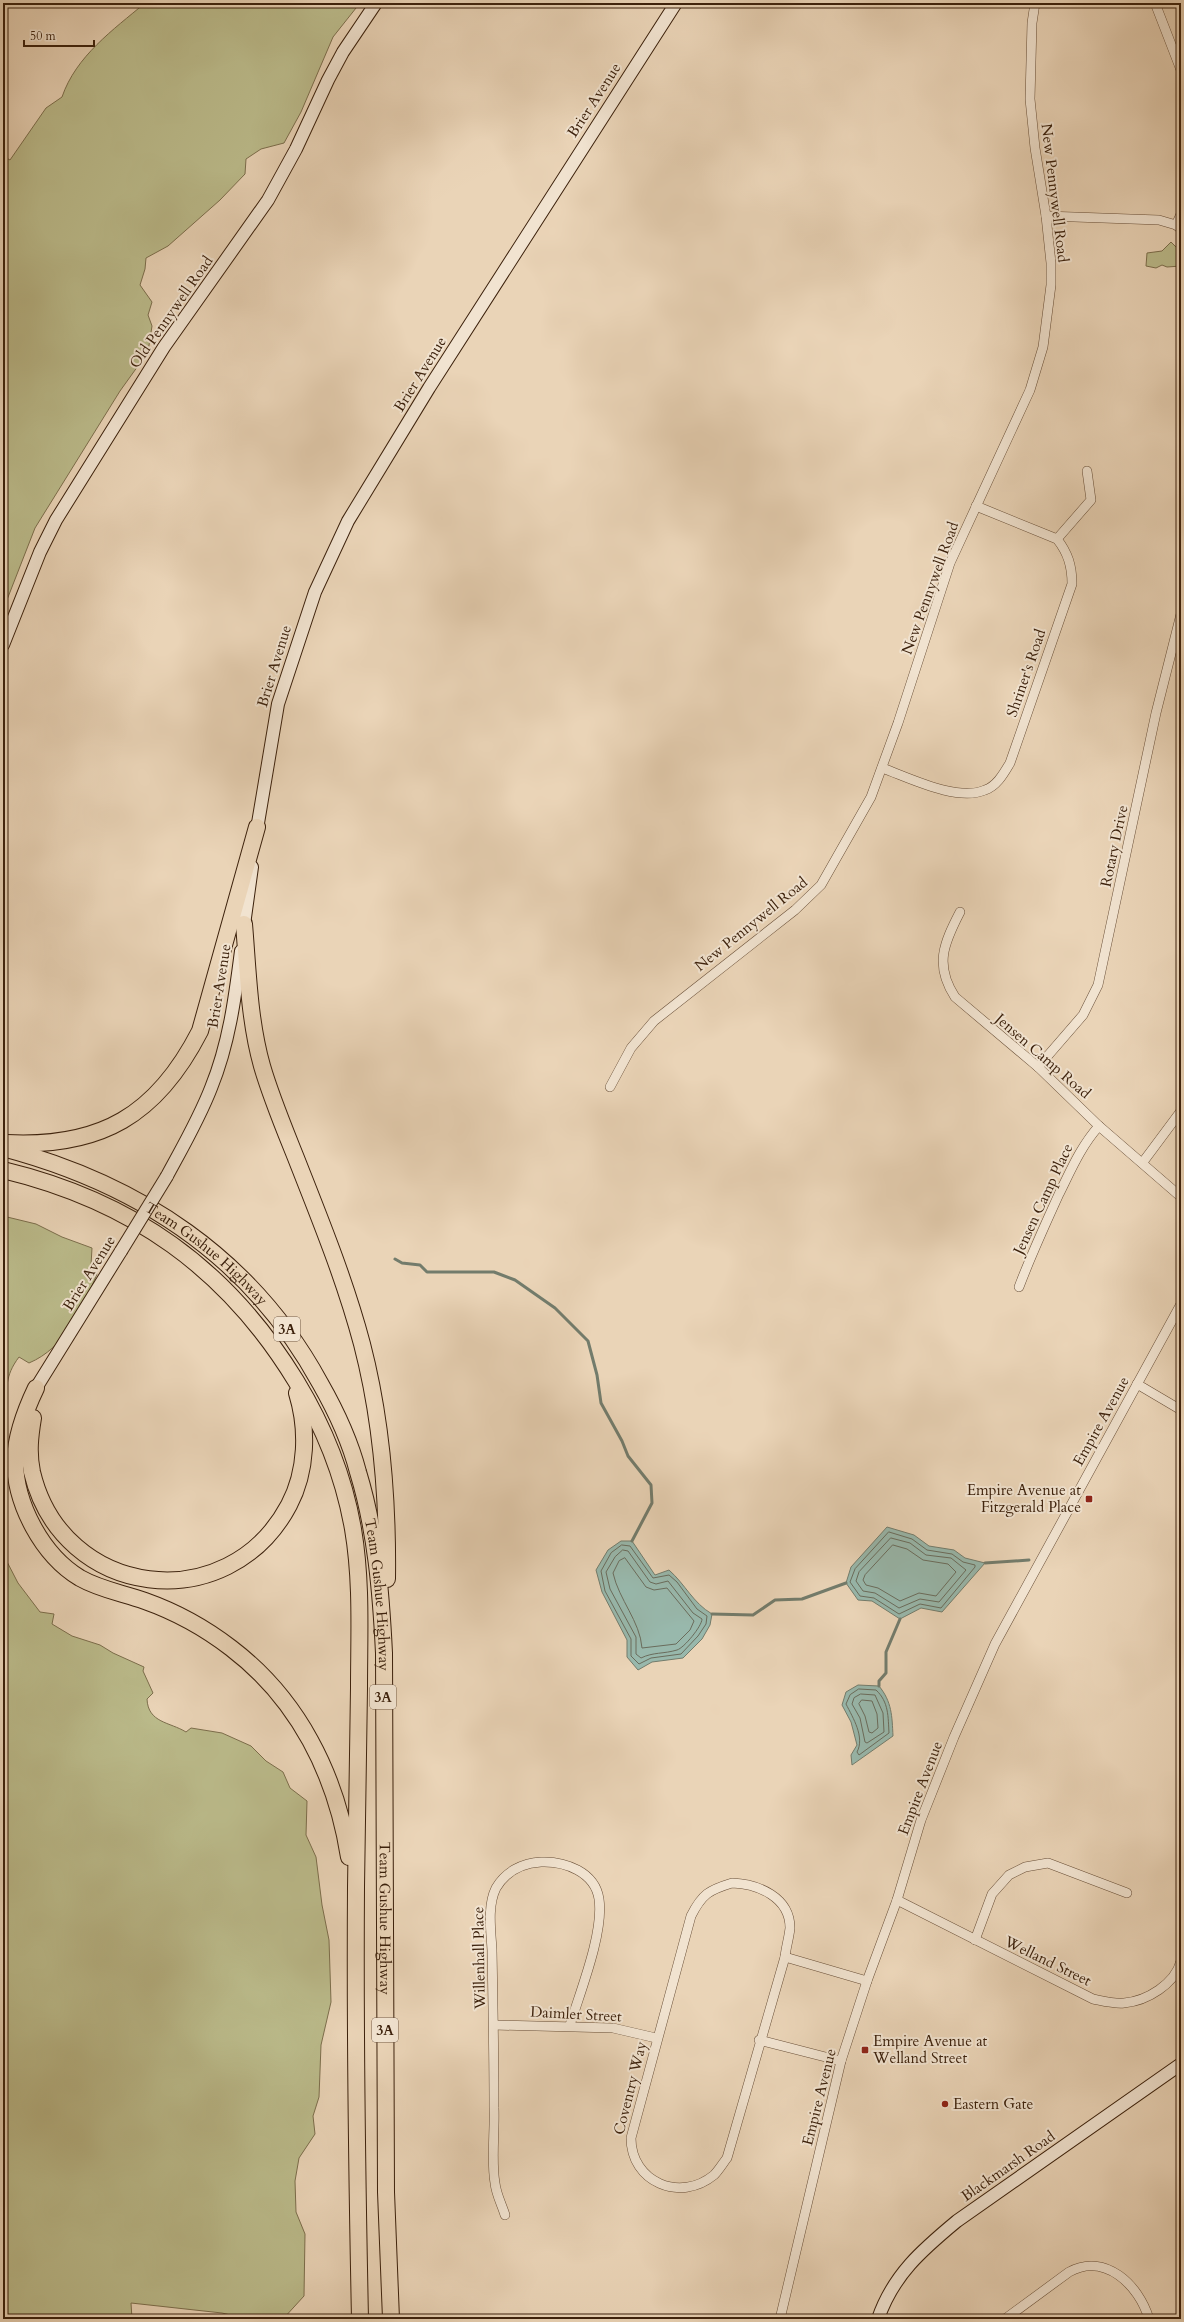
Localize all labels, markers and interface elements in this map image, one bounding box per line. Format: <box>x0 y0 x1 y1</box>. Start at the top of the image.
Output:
scale bar <box>24 22 94 48</box>
text: 50 m <box>30 28 57 44</box>
street label: Brier Avenue <box>563 59 626 141</box>
street label: New Pennywell Road <box>1037 122 1073 264</box>
street label: Old Pennywell Road <box>125 252 217 372</box>
street label: Brier Avenue <box>389 333 451 415</box>
street label: New Pennywell Road <box>897 519 963 657</box>
street label: Brier Avenue <box>252 622 296 709</box>
street label: Shriner's Road <box>1002 626 1050 720</box>
street label: Rotary Drive <box>1096 803 1132 889</box>
street label: New Pennywell Road <box>690 872 812 976</box>
street label: Brier Avenue <box>202 942 236 1029</box>
street label: Jensen Camp Road <box>989 1008 1095 1103</box>
street label: Jensen Camp Place <box>1008 1140 1078 1260</box>
street label: Team Gushue Highway <box>142 1197 272 1309</box>
street label: Brier Avenue <box>58 1232 120 1314</box>
road number: 3A <box>274 1317 300 1341</box>
street label: Empire Avenue <box>1068 1373 1134 1469</box>
place label: Empire Avenue at Fitzgerald Place <box>967 1480 1081 1517</box>
marker: Empire Avenue at Fitzgerald Place <box>1084 1494 1094 1504</box>
street label: Team Gushue Highway <box>360 1517 394 1671</box>
road number: 3A <box>370 1685 396 1709</box>
street label: Empire Avenue <box>893 1738 947 1838</box>
street label: Team Gushue Highway <box>375 1842 395 1995</box>
street label: Willenhall Place <box>468 1906 490 2011</box>
street label: Welland Street <box>1000 1931 1095 1991</box>
street label: Daimler Street <box>530 2002 623 2026</box>
road number: 3A <box>372 2018 398 2042</box>
place label: Empire Avenue at Welland Street <box>872 2031 988 2068</box>
street label: Coventry Way <box>609 2039 651 2137</box>
marker: Empire Avenue at Welland Street <box>860 2045 870 2055</box>
street label: Empire Avenue <box>797 2046 841 2148</box>
place label: Eastern Gate <box>953 2094 1033 2114</box>
marker: Eastern Gate <box>940 2099 950 2109</box>
street label: Blackmarsh Road <box>957 2126 1059 2206</box>

